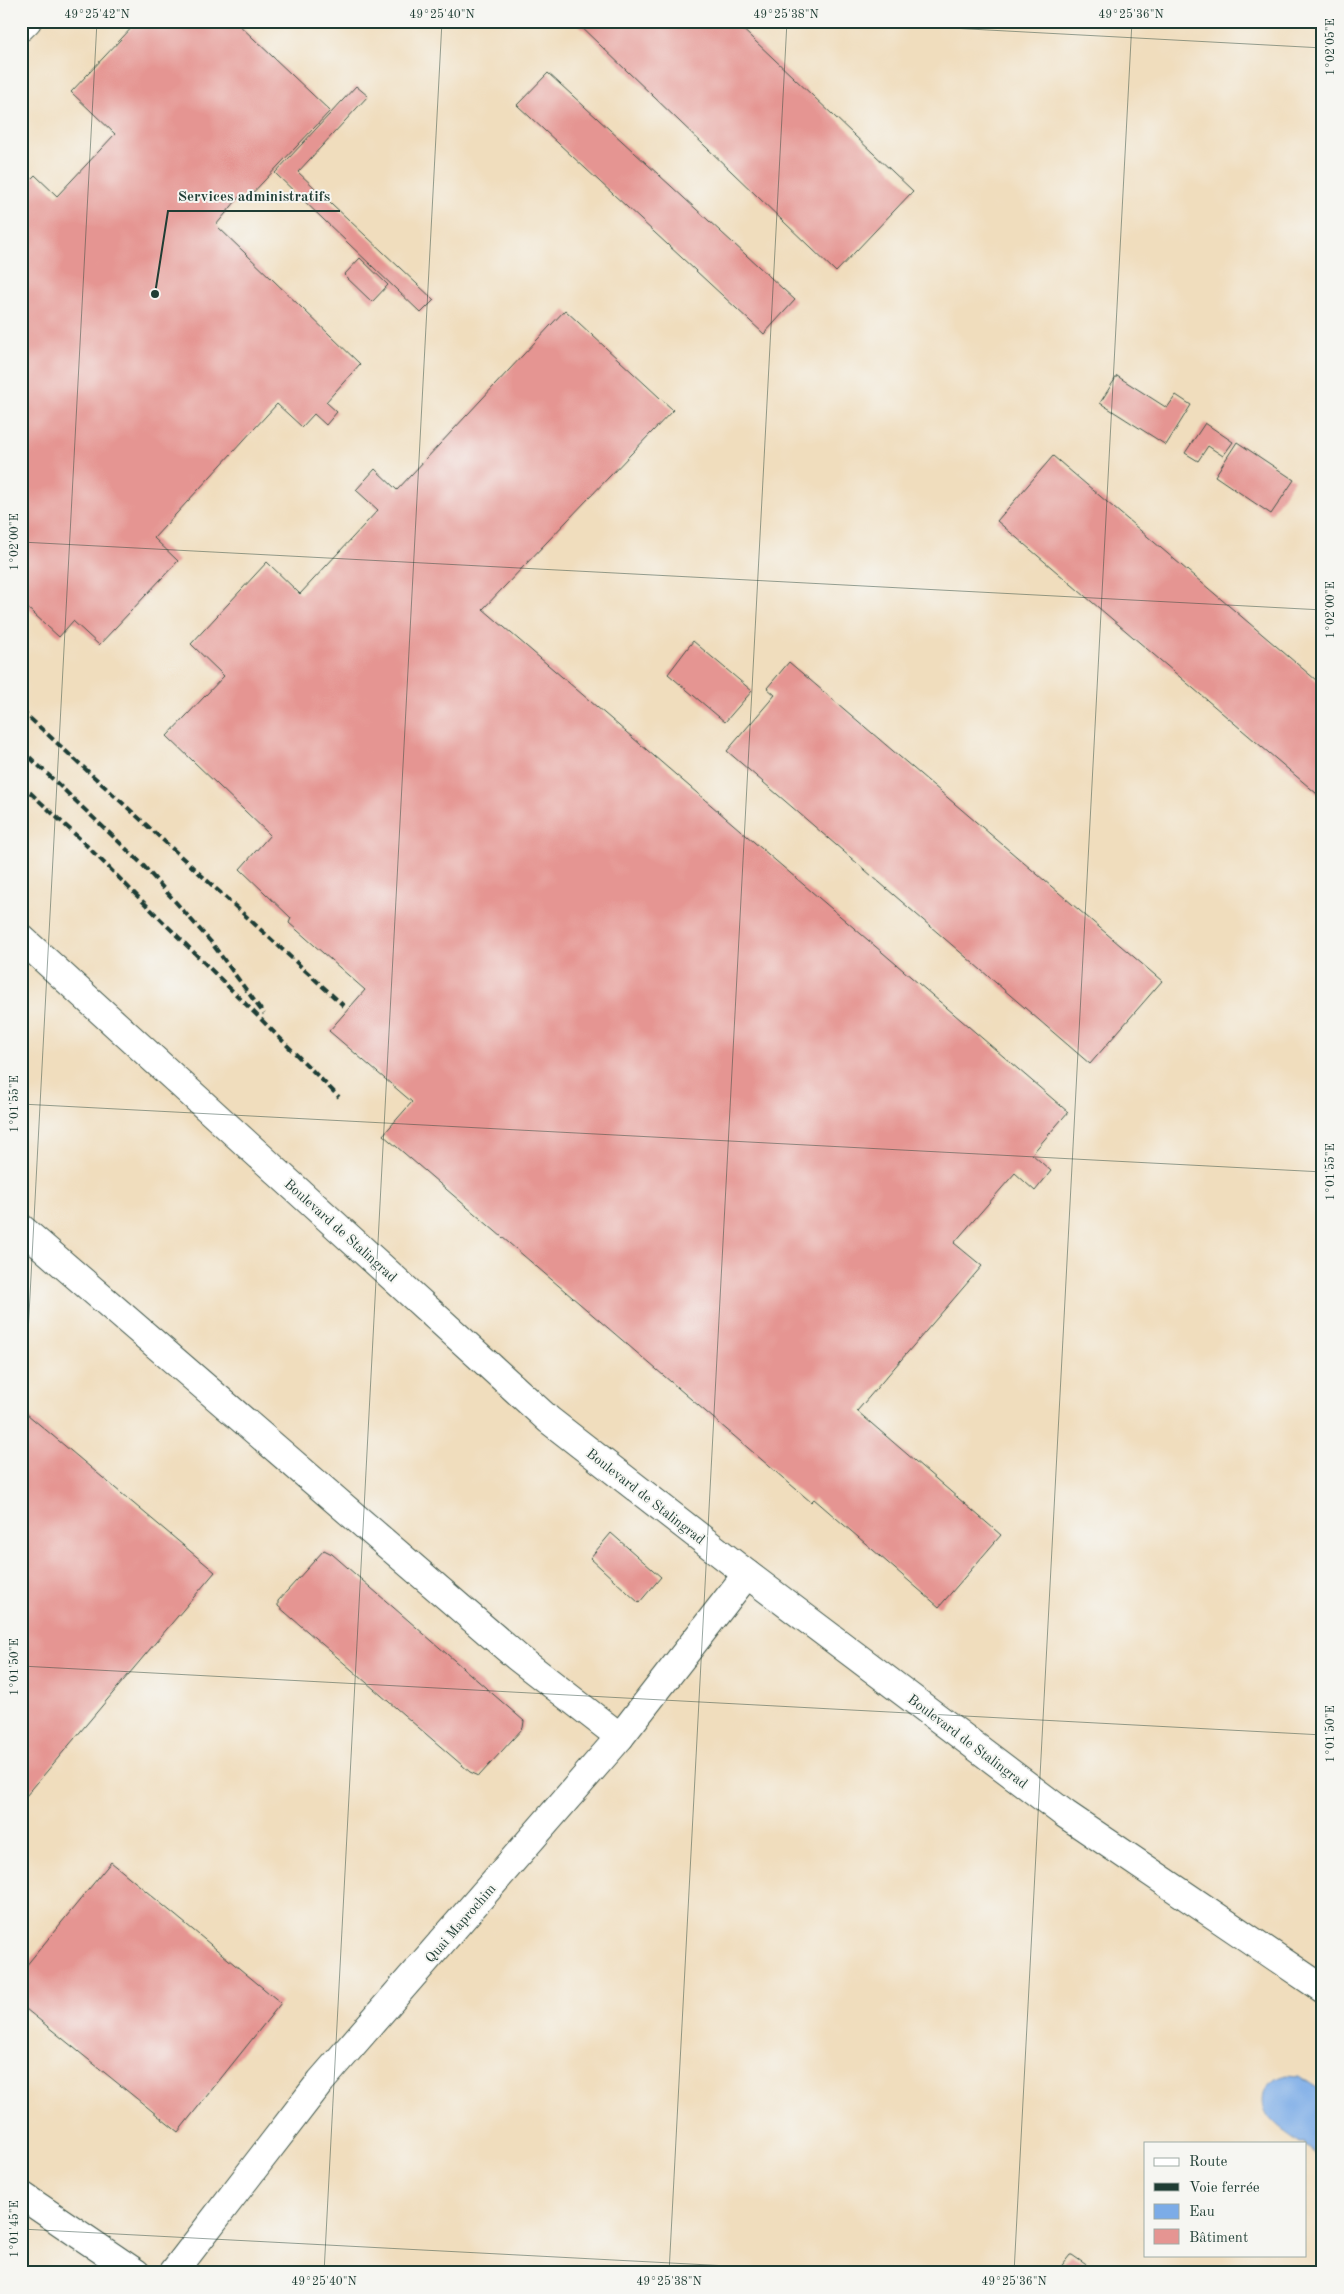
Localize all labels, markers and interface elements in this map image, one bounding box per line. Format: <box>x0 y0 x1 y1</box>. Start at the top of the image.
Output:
text: 49°25'42"N <box>64 8 130 21</box>
text: 49°25'40"N <box>409 8 475 21</box>
text: 49°25'38"N <box>753 8 819 21</box>
text: 49°25'36"N <box>1098 8 1164 21</box>
text: 1°02'05"E <box>1324 18 1337 76</box>
callout: Services administratifs <box>168 181 340 211</box>
text: Services administratifs <box>178 190 330 205</box>
text: 1°02'00"E <box>9 513 21 571</box>
text: 1°02'00"E <box>1325 581 1337 639</box>
text: 1°01'55"E <box>8 1075 21 1133</box>
text: 1°01'55"E <box>1324 1143 1337 1201</box>
street label: Boulevard de Stalingrad <box>281 1177 399 1285</box>
street label: Boulevard de Stalingrad <box>584 1446 707 1547</box>
text: 1°01'50"E <box>8 1638 21 1696</box>
street label: Boulevard de Stalingrad <box>905 1692 1030 1791</box>
text: 1°01'50"E <box>1324 1705 1337 1763</box>
street label: Quai Maprochim <box>423 1882 499 1966</box>
legend <box>1144 2142 1306 2256</box>
text: Route <box>1189 2155 1227 2170</box>
text: Voie ferrée <box>1189 2181 1260 2196</box>
text: 1°01'45"E <box>8 2200 21 2258</box>
text: Eau <box>1189 2205 1215 2220</box>
text: Bâtiment <box>1189 2231 1248 2246</box>
text: 49°25'40"N <box>291 2275 357 2288</box>
text: 49°25'38"N <box>636 2275 702 2288</box>
text: 49°25'36"N <box>981 2275 1047 2288</box>

